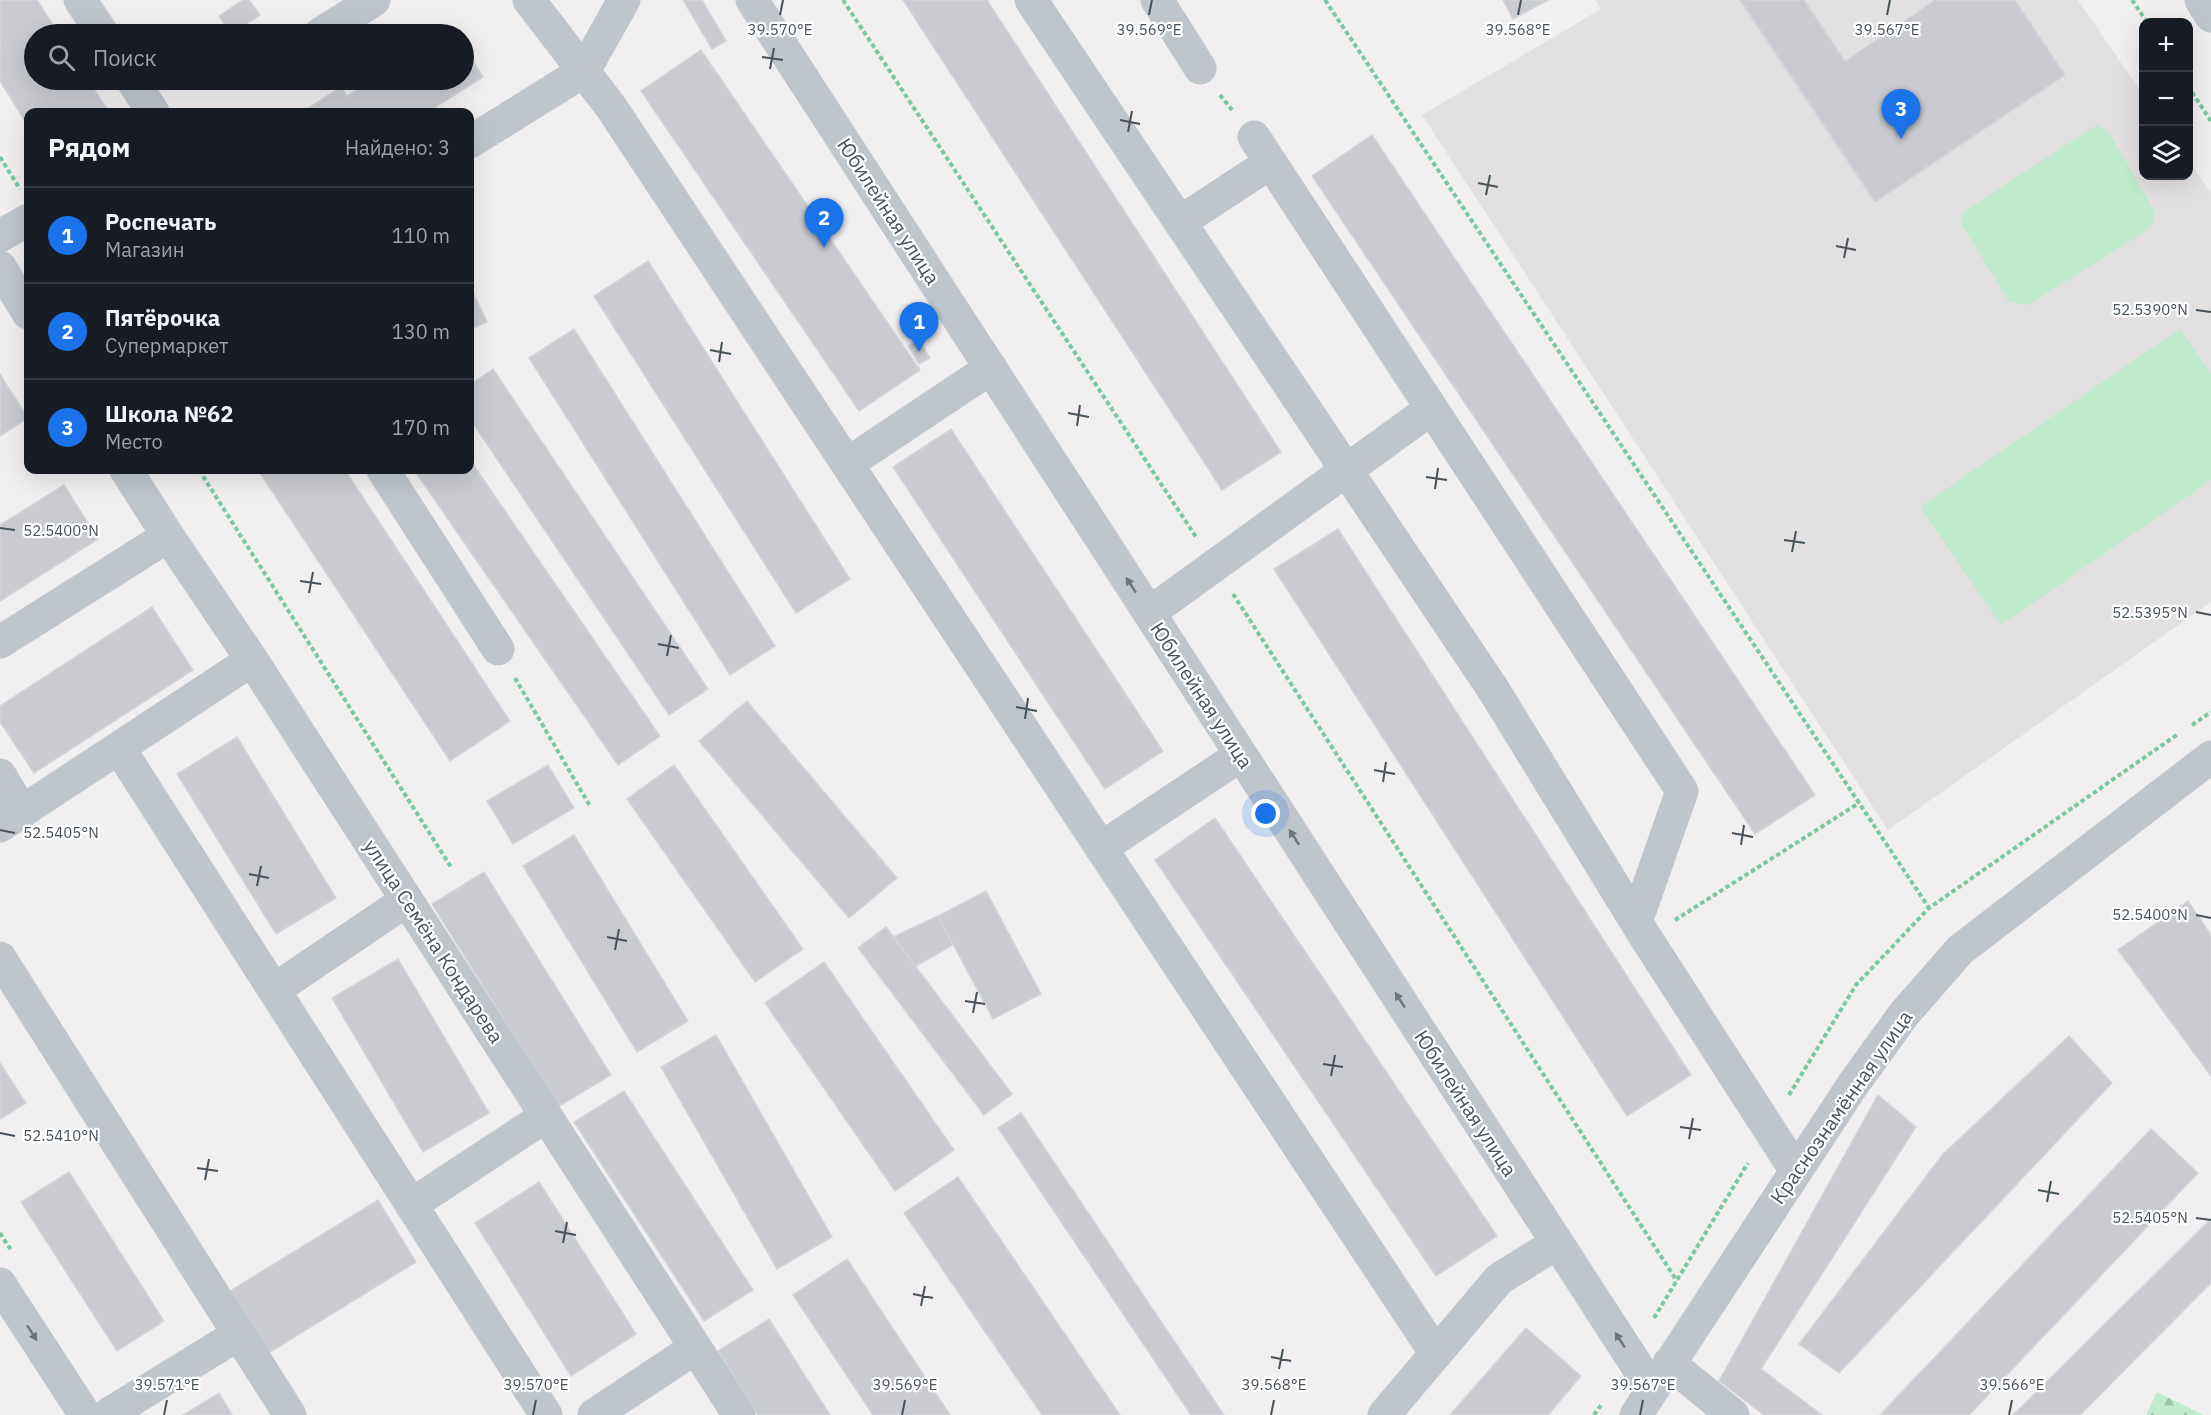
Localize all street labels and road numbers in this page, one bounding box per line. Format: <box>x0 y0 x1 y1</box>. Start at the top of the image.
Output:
street label: Юбилейная улица <box>832 133 947 290</box>
street label: Юбилейная улица <box>1145 617 1260 774</box>
street label: улица Семёна Кондарева <box>358 834 510 1049</box>
street label: Краснознамённая улица <box>1764 1004 1918 1209</box>
street label: Юбилейная улица <box>1409 1025 1524 1182</box>

